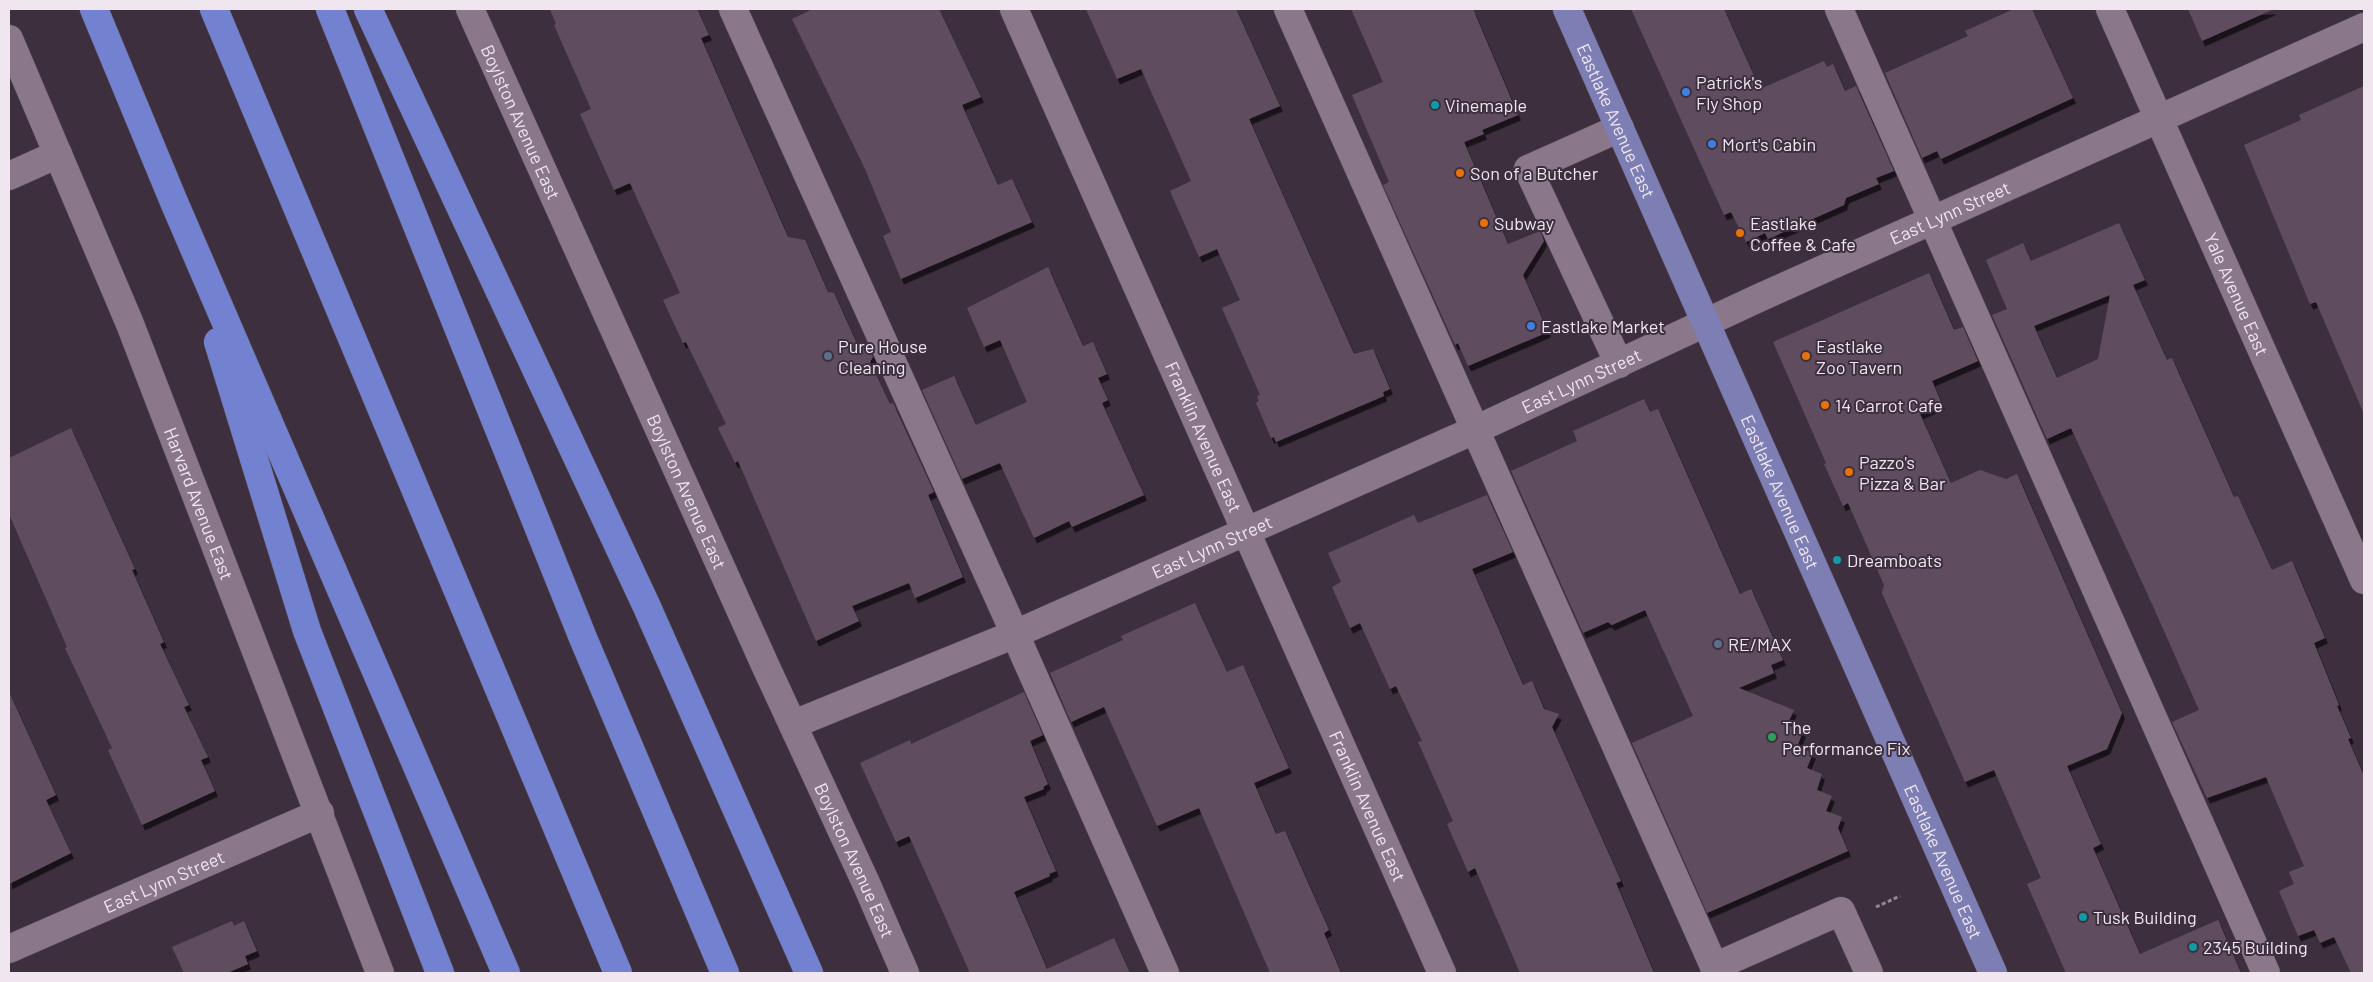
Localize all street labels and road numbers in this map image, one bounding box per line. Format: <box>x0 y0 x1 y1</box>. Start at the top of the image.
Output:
street label: Eastlake Avenue East <box>1573 40 1660 201</box>
street label: Boylston Avenue East <box>476 41 565 203</box>
street label: East Lynn Street <box>1886 176 2013 249</box>
street label: Yale Avenue East <box>2200 229 2274 359</box>
street label: East Lynn Street <box>1518 343 1645 418</box>
street label: Franklin Avenue East <box>1161 358 1247 516</box>
street label: Boylston Avenue East <box>643 411 731 572</box>
street label: Eastlake Avenue East <box>1737 411 1824 573</box>
street label: Harvard Avenue East <box>160 424 238 583</box>
street label: East Lynn Street <box>1148 510 1275 583</box>
street label: Franklin Avenue East <box>1325 727 1411 885</box>
street label: Boylston Avenue East <box>810 779 899 941</box>
street label: Eastlake Avenue East <box>1900 781 1987 942</box>
street label: East Lynn Street <box>100 845 228 917</box>

